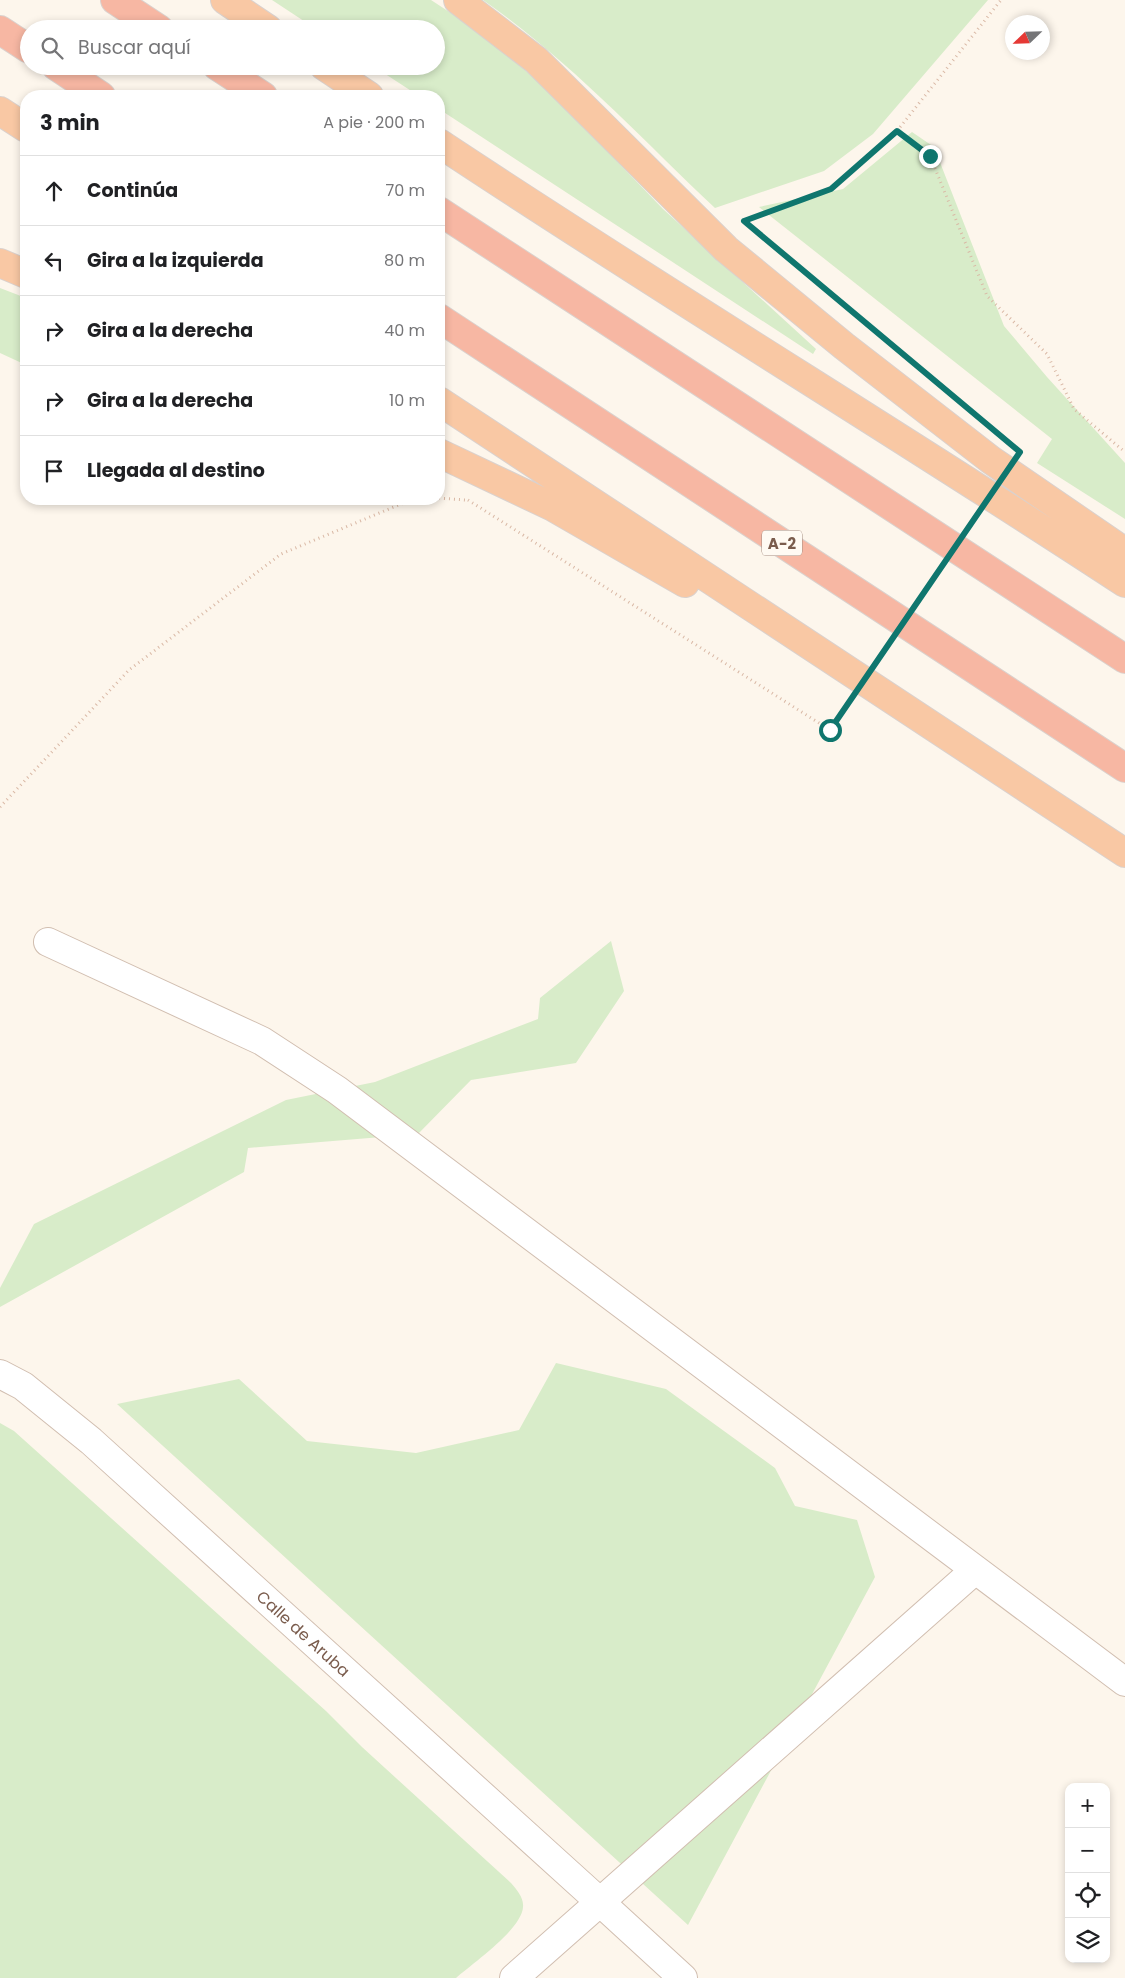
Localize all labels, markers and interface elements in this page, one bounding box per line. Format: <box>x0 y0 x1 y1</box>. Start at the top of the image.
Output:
north arrow <box>1005 15 1050 60</box>
search box <box>20 20 445 75</box>
icon: search <box>38 34 66 62</box>
text: Buscar aquí <box>78 34 191 61</box>
text: 3 min <box>40 108 100 137</box>
text: A pie · 200 m <box>323 111 425 134</box>
route end <box>919 145 942 168</box>
icon: ahead <box>40 177 68 205</box>
text: Continúa <box>87 177 178 204</box>
text: 70 m <box>385 179 425 202</box>
icon: left <box>40 247 68 275</box>
text: Gira a la izquierda <box>87 247 264 274</box>
text: 80 m <box>384 249 425 272</box>
icon: right <box>40 317 68 345</box>
text: Gira a la derecha <box>87 317 253 344</box>
text: 40 m <box>384 319 425 342</box>
icon: right <box>40 387 68 415</box>
text: Gira a la derecha <box>87 387 253 414</box>
text: 10 m <box>389 389 425 412</box>
icon: arrive <box>40 457 68 485</box>
text: Llegada al destino <box>87 457 265 484</box>
road number: A-2 <box>762 530 802 556</box>
route start <box>819 719 842 742</box>
street label: Calle de Aruba <box>252 1585 355 1682</box>
map controls <box>1065 1783 1110 1963</box>
button: + <box>1065 1783 1110 1828</box>
button: − <box>1065 1828 1110 1873</box>
button: locate <box>1065 1873 1110 1918</box>
button: layers <box>1065 1918 1110 1963</box>

